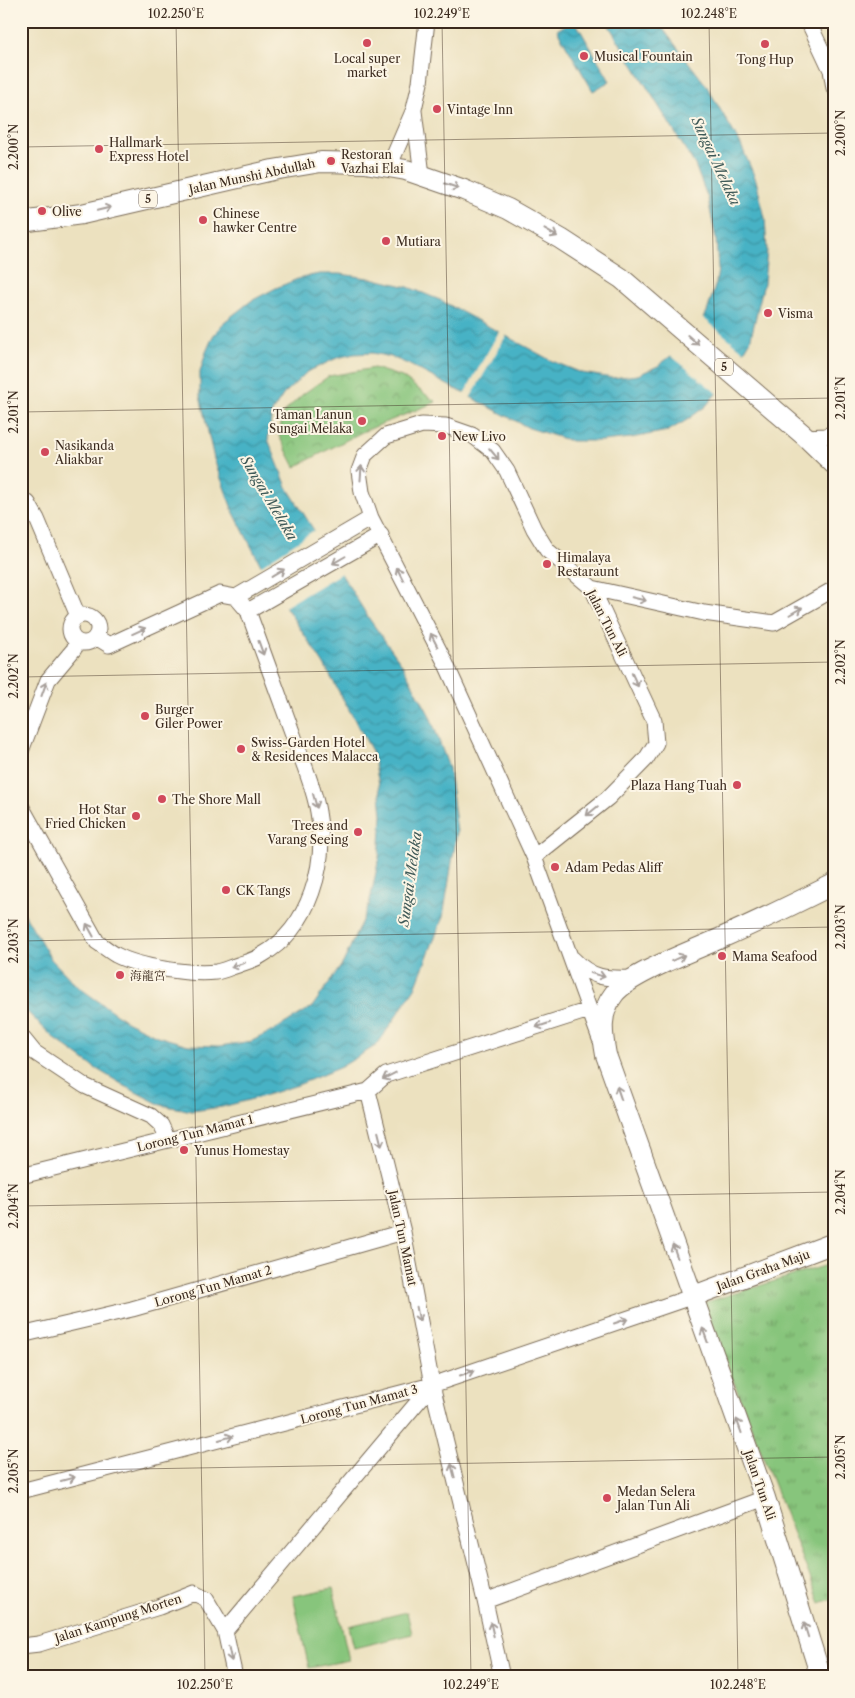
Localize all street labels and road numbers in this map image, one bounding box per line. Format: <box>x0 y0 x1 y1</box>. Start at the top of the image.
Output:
street label: Jalan Munshi Abdullah <box>186 155 317 197</box>
road number: 5 <box>139 190 157 208</box>
road number: 5 <box>715 358 733 376</box>
street label: Jalan Tun Ali <box>583 585 630 659</box>
street label: Lorong Tun Mamat 1 <box>135 1111 255 1155</box>
street label: Jalan Tun Mamat <box>385 1187 421 1288</box>
street label: Jalan Graha Maju <box>712 1246 812 1295</box>
street label: Lorong Tun Mamat 2 <box>153 1262 273 1310</box>
street label: Lorong Tun Mamat 3 <box>299 1381 419 1427</box>
street label: Jalan Tun Ali <box>740 1446 779 1522</box>
street label: Jalan Kampung Morten <box>51 1590 184 1646</box>

